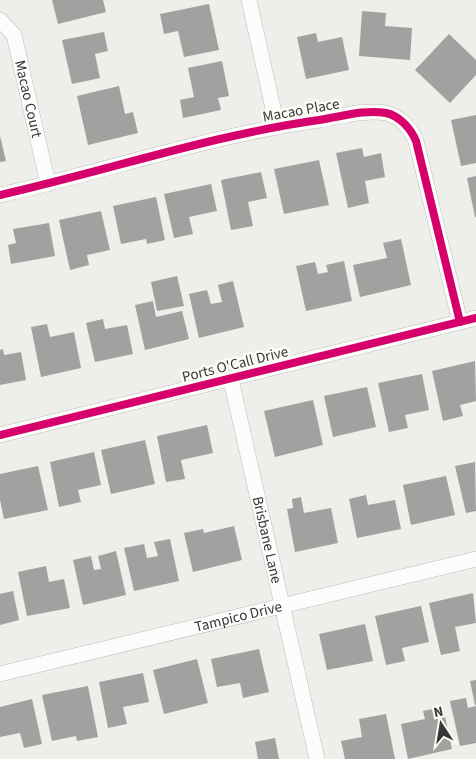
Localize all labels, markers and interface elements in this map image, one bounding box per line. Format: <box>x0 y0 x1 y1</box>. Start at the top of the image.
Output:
street label: Macao Court <box>9 58 47 140</box>
street label: Macao Place <box>261 93 341 128</box>
street label: Ports O'Call Drive <box>180 341 290 388</box>
street label: Brisbane Lane <box>247 494 287 586</box>
street label: Tampico Drive <box>192 596 284 638</box>
north arrow <box>416 699 466 749</box>
text: N <box>432 702 445 723</box>

